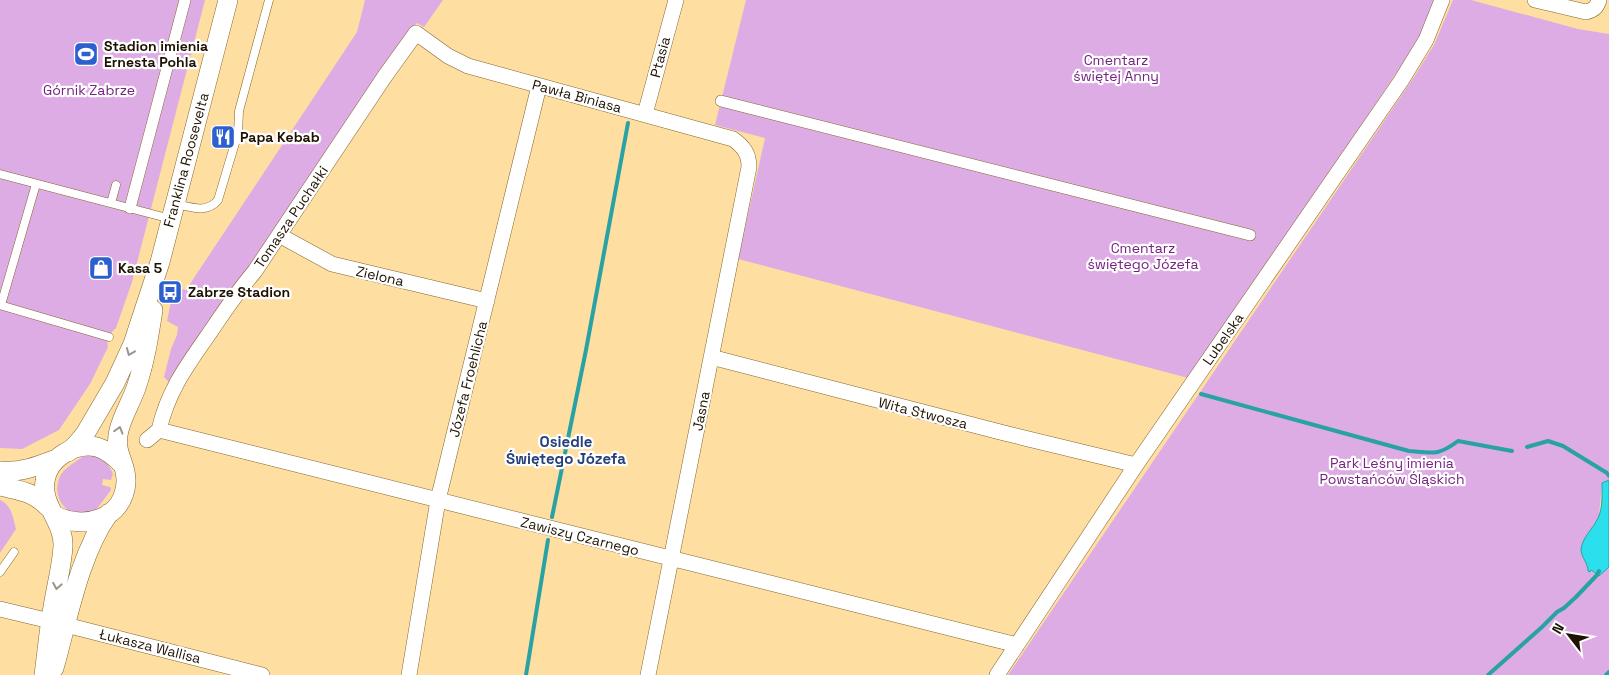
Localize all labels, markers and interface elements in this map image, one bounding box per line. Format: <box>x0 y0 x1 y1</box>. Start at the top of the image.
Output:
street label: Ptasia <box>646 35 674 79</box>
place label: Stadion imienia Ernesta Pohla <box>104 37 208 71</box>
sports icon: Stadion imienia Ernesta Pohla <box>73 41 99 67</box>
park label: Cmentarz świętej Anny <box>1073 51 1159 85</box>
street label: Pawła Biniasa <box>530 75 624 117</box>
park label: Górnik Zabrze <box>43 81 135 99</box>
street label: Franklina Roosevelta <box>159 91 213 229</box>
restaurant icon: Papa Kebab <box>210 124 236 150</box>
place label: Papa Kebab <box>240 128 320 146</box>
street label: Tomasza Puchałki <box>250 162 332 272</box>
park label: Cmentarz świętego Józefa <box>1087 239 1199 273</box>
shop icon: Kasa 5 <box>88 255 114 281</box>
place label: Kasa 5 <box>118 259 162 277</box>
street label: Zielona <box>354 262 406 290</box>
bus stop icon: Zabrze Stadion <box>157 279 183 305</box>
place label: Zabrze Stadion <box>188 283 290 301</box>
street label: Lubelska <box>1199 309 1247 369</box>
street label: Józefa Froehlicha <box>445 319 491 439</box>
one-way arrow <box>125 347 135 355</box>
street label: Jasna <box>688 390 714 432</box>
street label: Wita Stwosza <box>877 393 969 433</box>
one-way arrow <box>114 426 124 434</box>
district label: Osiedle Świętego Józefa <box>506 432 626 468</box>
park label: Park Leśny imienia Powstańców Śląskich <box>1319 454 1465 488</box>
street label: Zawiszy Czarnego <box>519 513 641 559</box>
one-way arrow <box>52 582 62 591</box>
north arrow <box>1544 610 1594 660</box>
text: N <box>1548 620 1568 637</box>
street label: Łukasza Wallisa <box>97 625 203 667</box>

